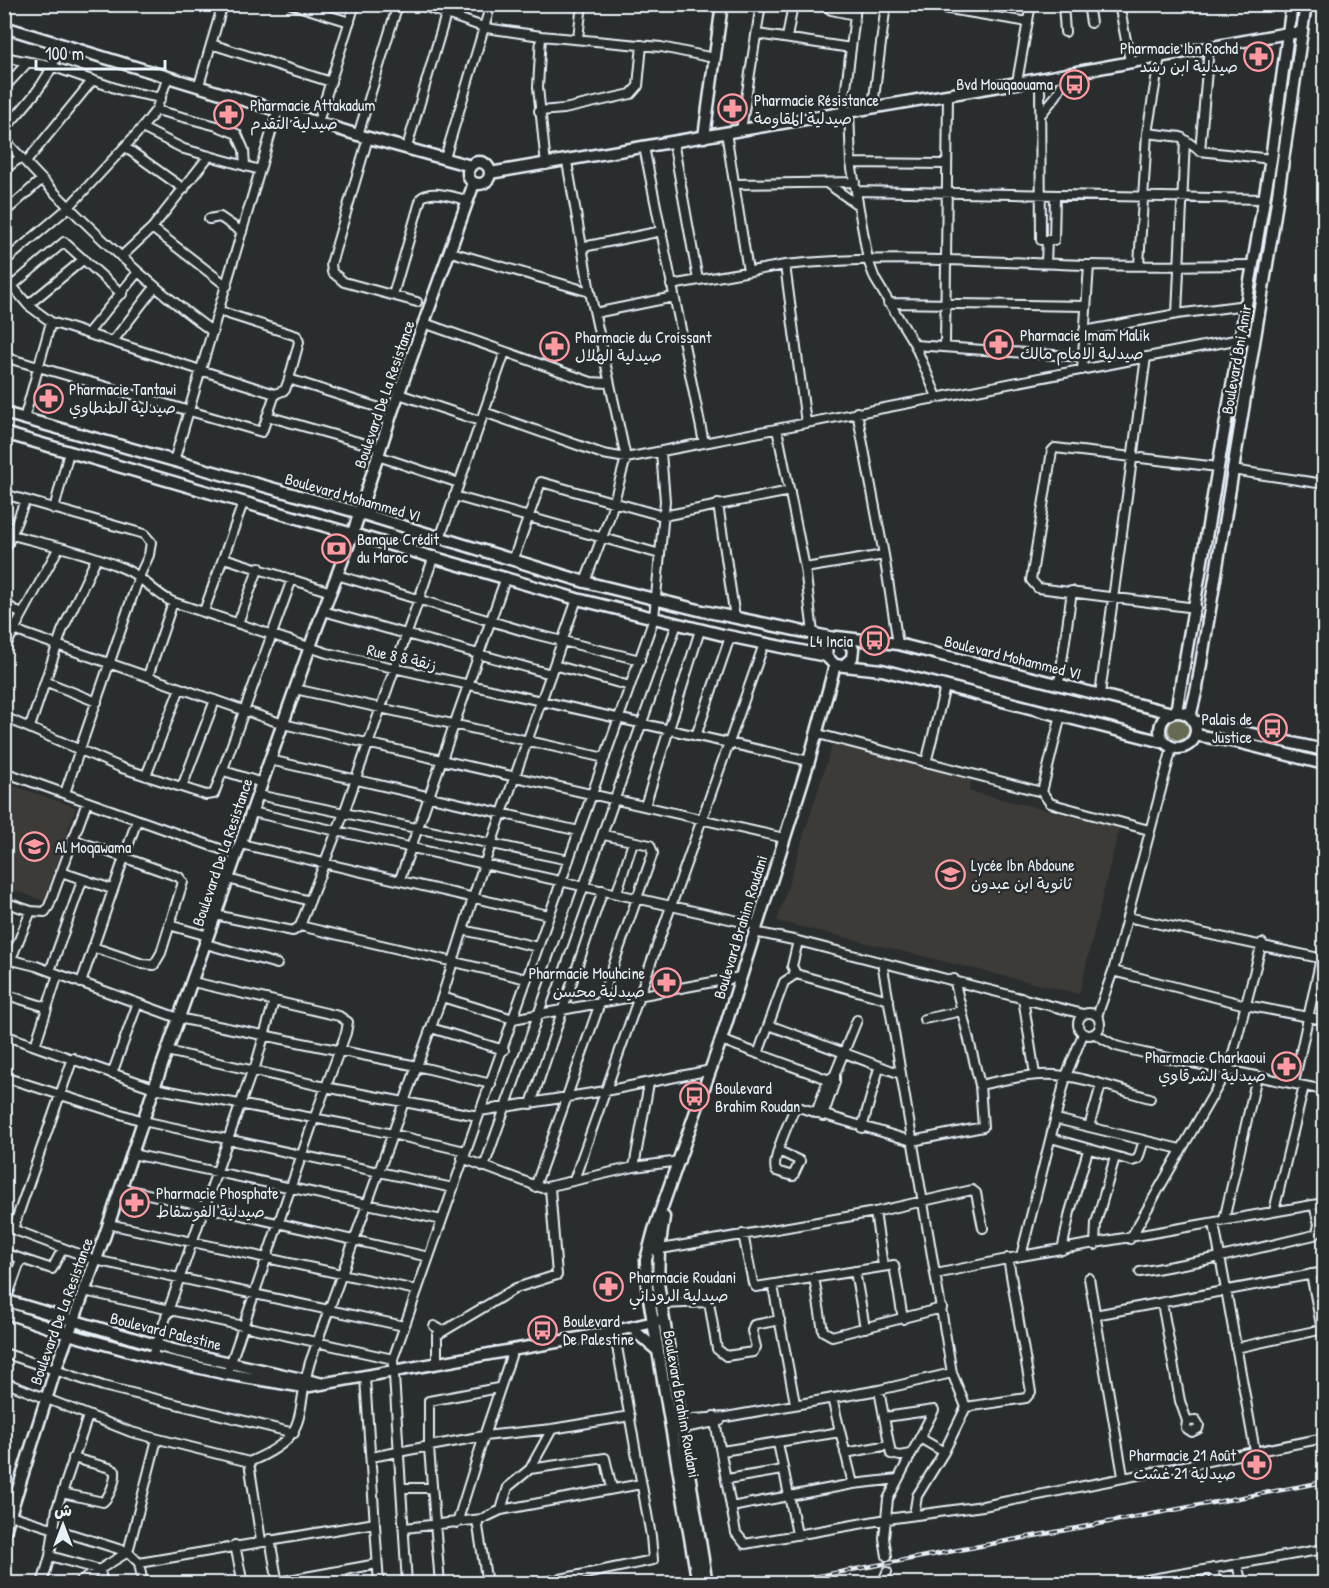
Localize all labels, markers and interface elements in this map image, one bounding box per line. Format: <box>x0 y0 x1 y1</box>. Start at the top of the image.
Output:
scale bar <box>36 33 165 71</box>
place label: Pharmacie Ibn Rochd صيدلية ابن رشد <box>1120 37 1238 77</box>
text: 100 m <box>45 41 84 66</box>
pharmacy icon: Pharmacie Ibn Rochd صيدلية ابن رشد <box>1243 41 1275 73</box>
bus stop icon: Bvd Mouqaouama <box>1058 68 1090 100</box>
place label: Bvd Mouqaouama <box>956 73 1053 95</box>
place label: Pharmacie Résistance صيدلية المقاومة <box>754 89 880 129</box>
pharmacy icon: Pharmacie Résistance صيدلية المقاومة <box>717 93 749 125</box>
place label: Pharmacie Attakadum صيدلية التقدم <box>250 94 375 136</box>
pharmacy icon: Pharmacie Attakadum صيدلية التقدم <box>213 98 245 130</box>
street label: Boulevard Bni Amir <box>1215 302 1257 416</box>
street label: Boulevard De La Resistance <box>348 317 420 471</box>
place label: Pharmacie Imam Malik صيدلية الامام مالك <box>1020 324 1150 366</box>
place label: Pharmacie du Croissant صيدلية الهلال <box>575 326 712 366</box>
pharmacy icon: Pharmacie Imam Malik صيدلية الامام مالك <box>983 328 1015 360</box>
pharmacy icon: Pharmacie du Croissant صيدلية الهلال <box>538 330 570 362</box>
place label: Pharmacie Tantawi صيدلية الطنطاوي <box>69 378 177 419</box>
pharmacy icon: Pharmacie Tantawi صيدلية الطنطاوي <box>32 382 64 414</box>
street label: Boulevard Mohammed VI <box>283 467 423 527</box>
place label: Banque Crédit du Maroc <box>357 528 440 568</box>
bank icon: Banque Crédit du Maroc <box>320 532 352 564</box>
bus stop icon: L4 Incia <box>858 625 890 657</box>
street label: Boulevard Mohammed VI <box>942 629 1084 685</box>
place label: L4 Incia <box>810 630 853 652</box>
street label: Rue 8 8 زنقة <box>365 638 439 676</box>
place label: Palais de Justice <box>1201 708 1253 748</box>
bus stop icon: Palais de Justice <box>1257 712 1289 744</box>
street label: Boulevard De La Resistance <box>186 775 258 929</box>
school or university icon: Al Moqawama <box>18 831 50 863</box>
place label: Al Moqawama <box>55 836 131 858</box>
street label: Boulevard Brahim Roudani <box>708 852 772 1002</box>
place label: Lycée Ibn Abdoune ثانوية ابن عبدون <box>971 854 1075 894</box>
school or university icon: Lycée Ibn Abdoune ثانوية ابن عبدون <box>934 858 966 890</box>
place label: Pharmacie Mouhcine صيدلية محسن <box>529 962 646 1002</box>
pharmacy icon: Pharmacie Mouhcine صيدلية محسن <box>650 966 682 998</box>
place label: Pharmacie Charkaoui صيدلية الشرقاوي <box>1145 1046 1266 1087</box>
pharmacy icon: Pharmacie Charkaoui صيدلية الشرقاوي <box>1271 1050 1303 1082</box>
place label: Boulevard Brahim Roudan <box>715 1077 800 1117</box>
bus stop icon: Boulevard Brahim Roudan <box>678 1081 710 1113</box>
place label: Pharmacie Phosphate صيدلية الفوسفاط <box>156 1182 279 1222</box>
pharmacy icon: Pharmacie Phosphate صيدلية الفوسفاط <box>119 1186 151 1218</box>
street label: Boulevard De La Resistance <box>24 1234 98 1388</box>
place label: Pharmacie Roudani صيدلية الروداني <box>629 1266 736 1310</box>
pharmacy icon: Pharmacie Roudani صيدلية الروداني <box>592 1270 624 1302</box>
street label: Boulevard Palestine <box>108 1307 224 1356</box>
place label: Boulevard De Palestine <box>563 1310 635 1350</box>
bus stop icon: Boulevard De Palestine <box>526 1314 558 1346</box>
street label: Boulevard Brahim Roudani <box>658 1329 706 1479</box>
place label: Pharmacie 21 Août صيدلية 21 غشت <box>1129 1444 1236 1484</box>
pharmacy icon: Pharmacie 21 Août صيدلية 21 غشت <box>1241 1448 1273 1480</box>
north arrow <box>33 1495 93 1555</box>
text: ش <box>54 1499 72 1521</box>

